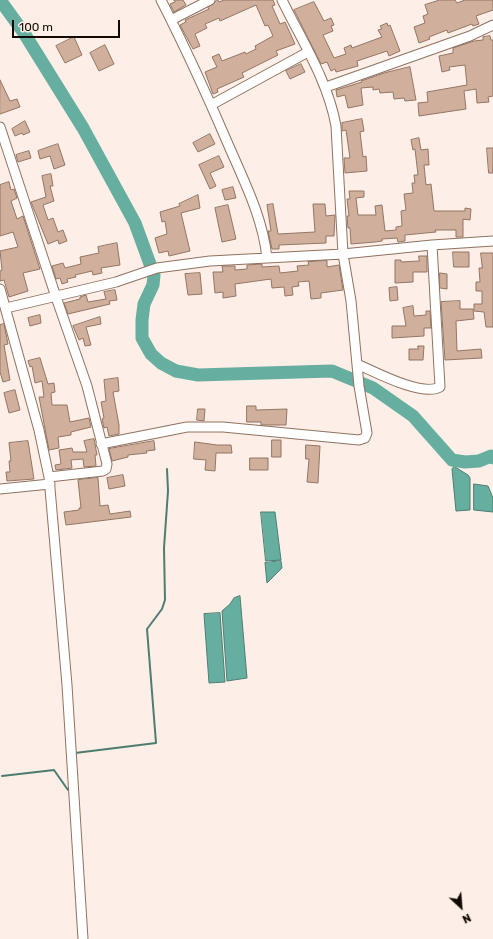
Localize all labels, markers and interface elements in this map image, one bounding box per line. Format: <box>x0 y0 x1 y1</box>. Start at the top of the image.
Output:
scale bar <box>14 12 122 38</box>
text: 100 m <box>19 20 53 34</box>
north arrow <box>441 887 481 927</box>
text: N <box>460 911 473 926</box>

